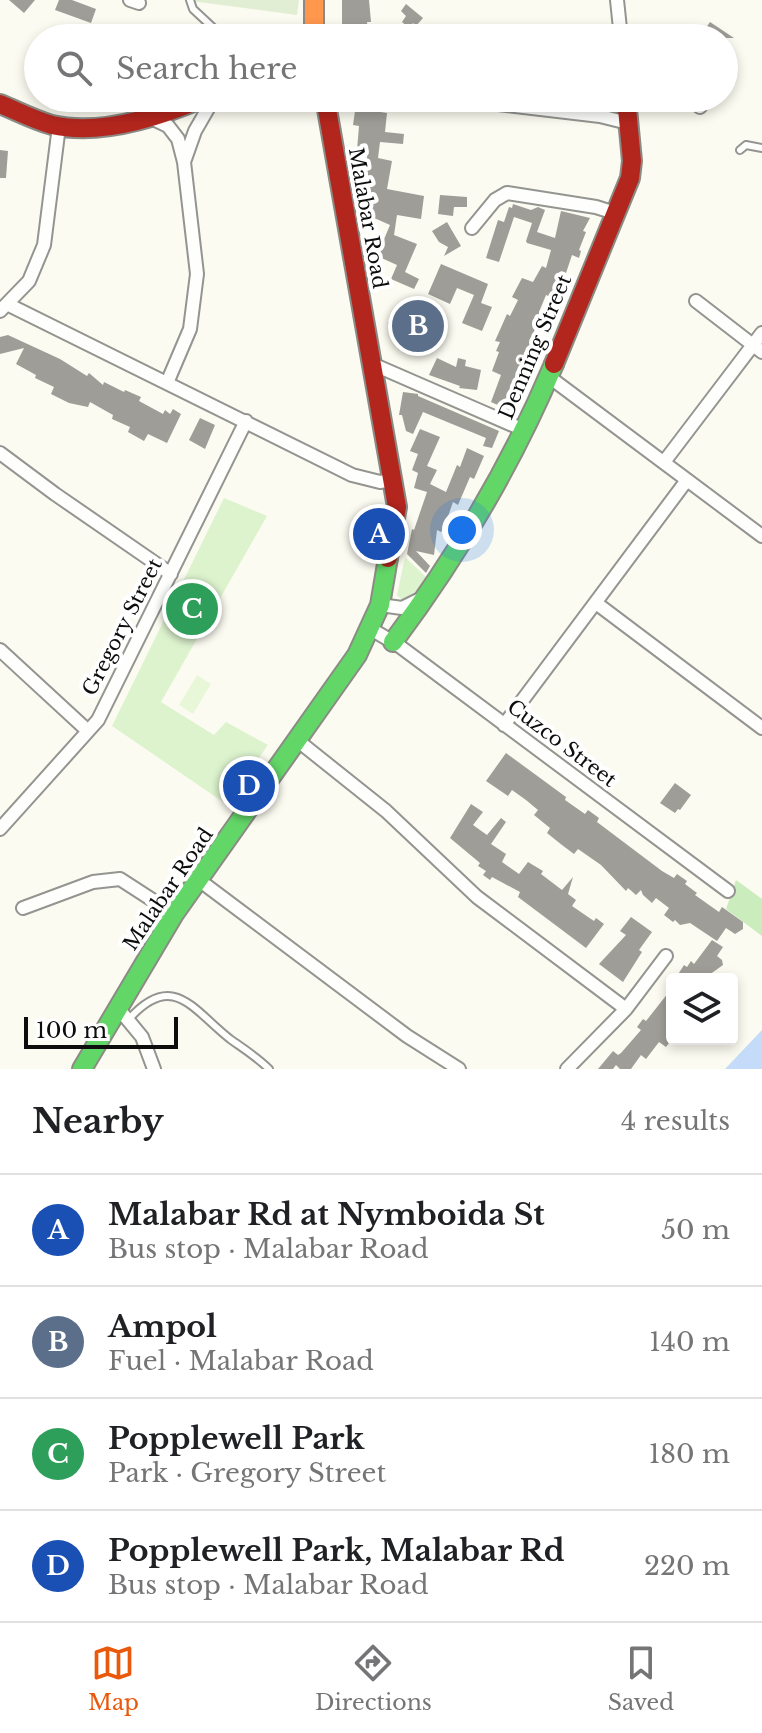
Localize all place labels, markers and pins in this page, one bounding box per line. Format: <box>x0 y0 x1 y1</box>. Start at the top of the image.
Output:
pin: B <box>392 296 444 356</box>
pin: A <box>353 504 405 564</box>
pin: C <box>166 579 218 639</box>
pin: D <box>223 756 275 816</box>

